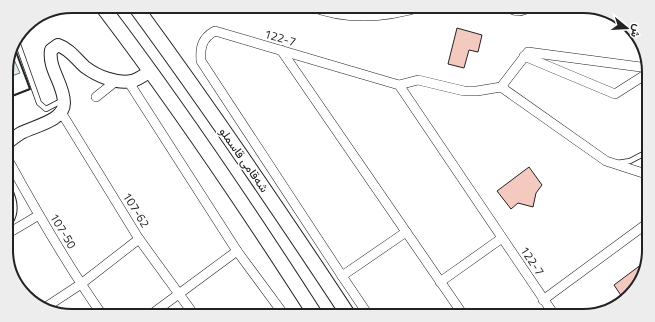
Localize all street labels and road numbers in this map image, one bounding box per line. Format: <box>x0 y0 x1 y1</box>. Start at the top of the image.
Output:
street label: 122-7 <box>262 24 298 51</box>
street label: شەقامی قاسملو <box>215 123 274 196</box>
street label: 107-62 <box>118 188 155 231</box>
street label: 107-50 <box>45 209 82 253</box>
street label: 122-7 <box>516 242 549 279</box>

